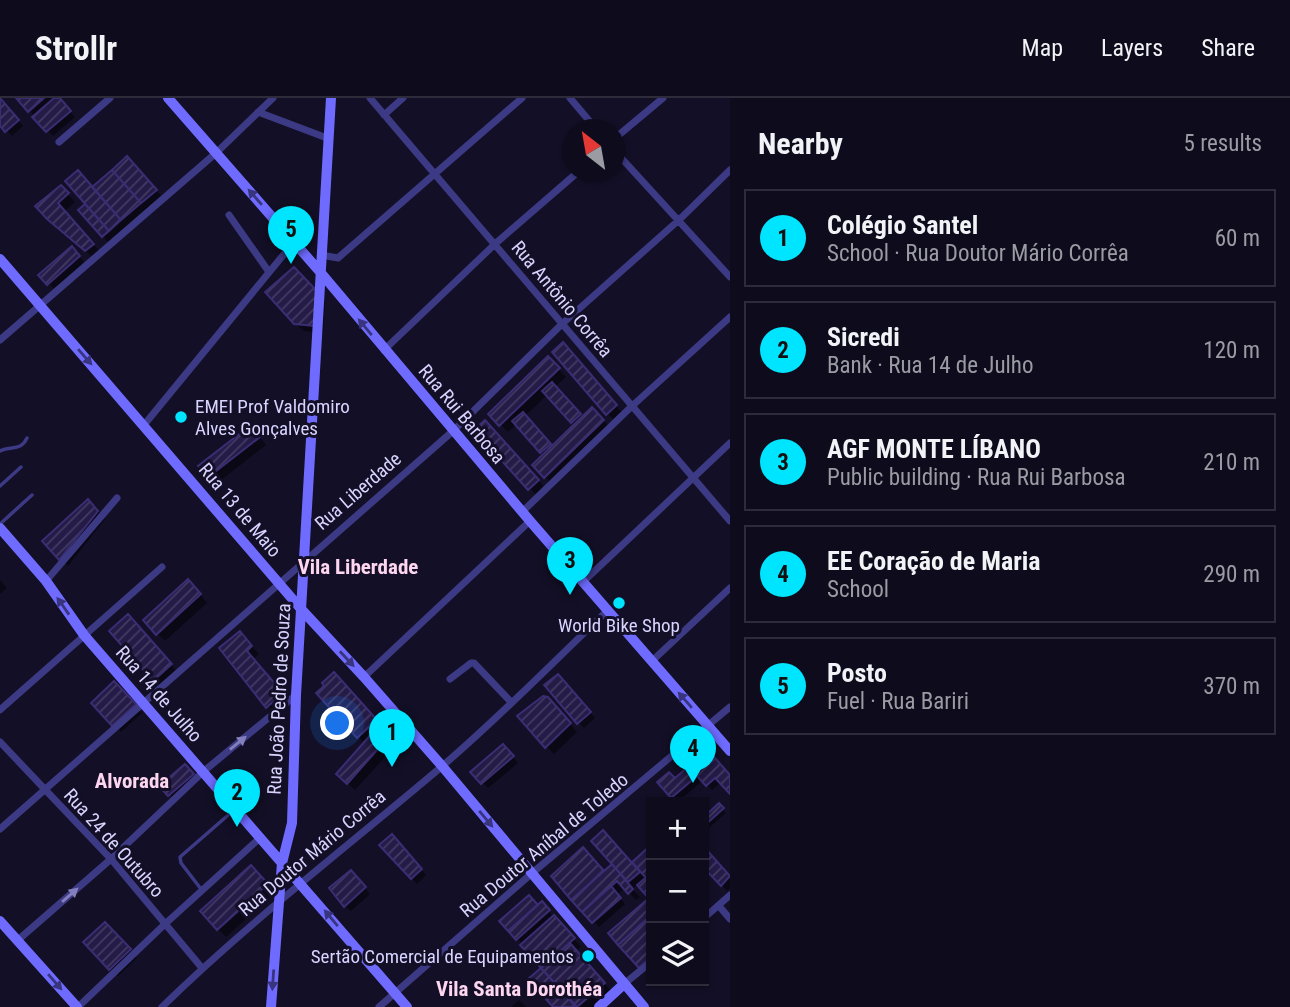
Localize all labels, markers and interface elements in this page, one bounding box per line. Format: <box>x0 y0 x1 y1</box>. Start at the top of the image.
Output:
text: Strollr <box>35 29 117 68</box>
text: Map <box>1022 34 1063 62</box>
text: Layers <box>1101 34 1163 62</box>
text: Share <box>1201 34 1255 62</box>
north arrow <box>562 119 625 182</box>
text: Nearby <box>758 126 843 161</box>
text: 5 results <box>1184 130 1262 157</box>
one-way arrow <box>248 189 263 206</box>
pin: 5 <box>268 206 314 264</box>
text: Colégio Santel <box>827 210 978 240</box>
text: 1 <box>777 225 789 252</box>
text: 60 m <box>1215 225 1260 252</box>
street label: Rua Antônio Corrêa <box>507 236 617 362</box>
text: School · Rua Doutor Mário Corrêa <box>827 240 1129 267</box>
one-way arrow <box>358 318 373 335</box>
text: Sicredi <box>827 322 900 352</box>
text: 2 <box>777 337 789 364</box>
text: 120 m <box>1203 337 1260 364</box>
one-way arrow <box>77 348 92 365</box>
text: Bank · Rua 14 de Julho <box>827 352 1033 379</box>
street label: Rua Rui Barbosa <box>414 360 510 468</box>
place label: EMEI Prof Valdomiro Alves Gonçalves <box>195 395 350 440</box>
marker: EMEI Prof Valdomiro Alves Gonçalves <box>173 409 189 425</box>
text: AGF MONTE LÍBANO <box>827 434 1041 464</box>
street label: Rua Liberdade <box>310 447 406 535</box>
text: 3 <box>777 449 789 476</box>
text: 210 m <box>1203 449 1260 476</box>
street label: Rua 13 de Maio <box>194 458 286 562</box>
text: Public building · Rua Rui Barbosa <box>827 464 1126 491</box>
pin: 3 <box>547 537 593 595</box>
text: EE Coração de Maria <box>827 546 1041 576</box>
district label: Vila Liberdade <box>298 555 418 579</box>
text: 4 <box>777 561 789 588</box>
text: 290 m <box>1203 561 1260 588</box>
text: School <box>827 576 889 603</box>
marker: World Bike Shop <box>611 595 627 611</box>
one-way arrow <box>56 597 70 615</box>
street label: Rua João Pedro de Souza <box>263 603 295 795</box>
place label: World Bike Shop <box>558 614 680 637</box>
street label: Rua 14 de Julho <box>111 641 207 747</box>
one-way arrow <box>339 650 355 667</box>
text: Posto <box>827 658 887 688</box>
text: 5 <box>777 673 789 700</box>
text: 370 m <box>1203 673 1260 700</box>
text: Fuel · Rua Bariri <box>827 688 969 715</box>
one-way arrow <box>677 691 693 709</box>
your location <box>320 706 354 740</box>
pin: 1 <box>369 709 415 767</box>
pin: 4 <box>670 725 716 783</box>
one-way arrow <box>230 736 247 751</box>
street label: Rua Doutor Aníbal de Toledo <box>455 768 633 922</box>
district label: Alvorada <box>95 769 169 793</box>
pin: 2 <box>214 769 260 827</box>
street label: Rua 24 de Outubro <box>59 784 169 902</box>
street label: Rua Doutor Mário Corrêa <box>234 785 390 921</box>
map controls <box>646 797 709 986</box>
button: + <box>646 797 709 860</box>
one-way arrow <box>478 810 494 828</box>
button: − <box>646 860 709 923</box>
one-way arrow <box>61 887 79 903</box>
one-way arrow <box>324 909 339 926</box>
button: layers <box>646 923 709 986</box>
place label: Sertão Comercial de Equipamentos <box>311 945 574 968</box>
marker: Sertão Comercial de Equipamentos <box>580 948 596 964</box>
one-way arrow <box>267 969 278 991</box>
one-way arrow <box>47 973 63 991</box>
district label: Vila Santa Dorothéa <box>436 977 602 1001</box>

